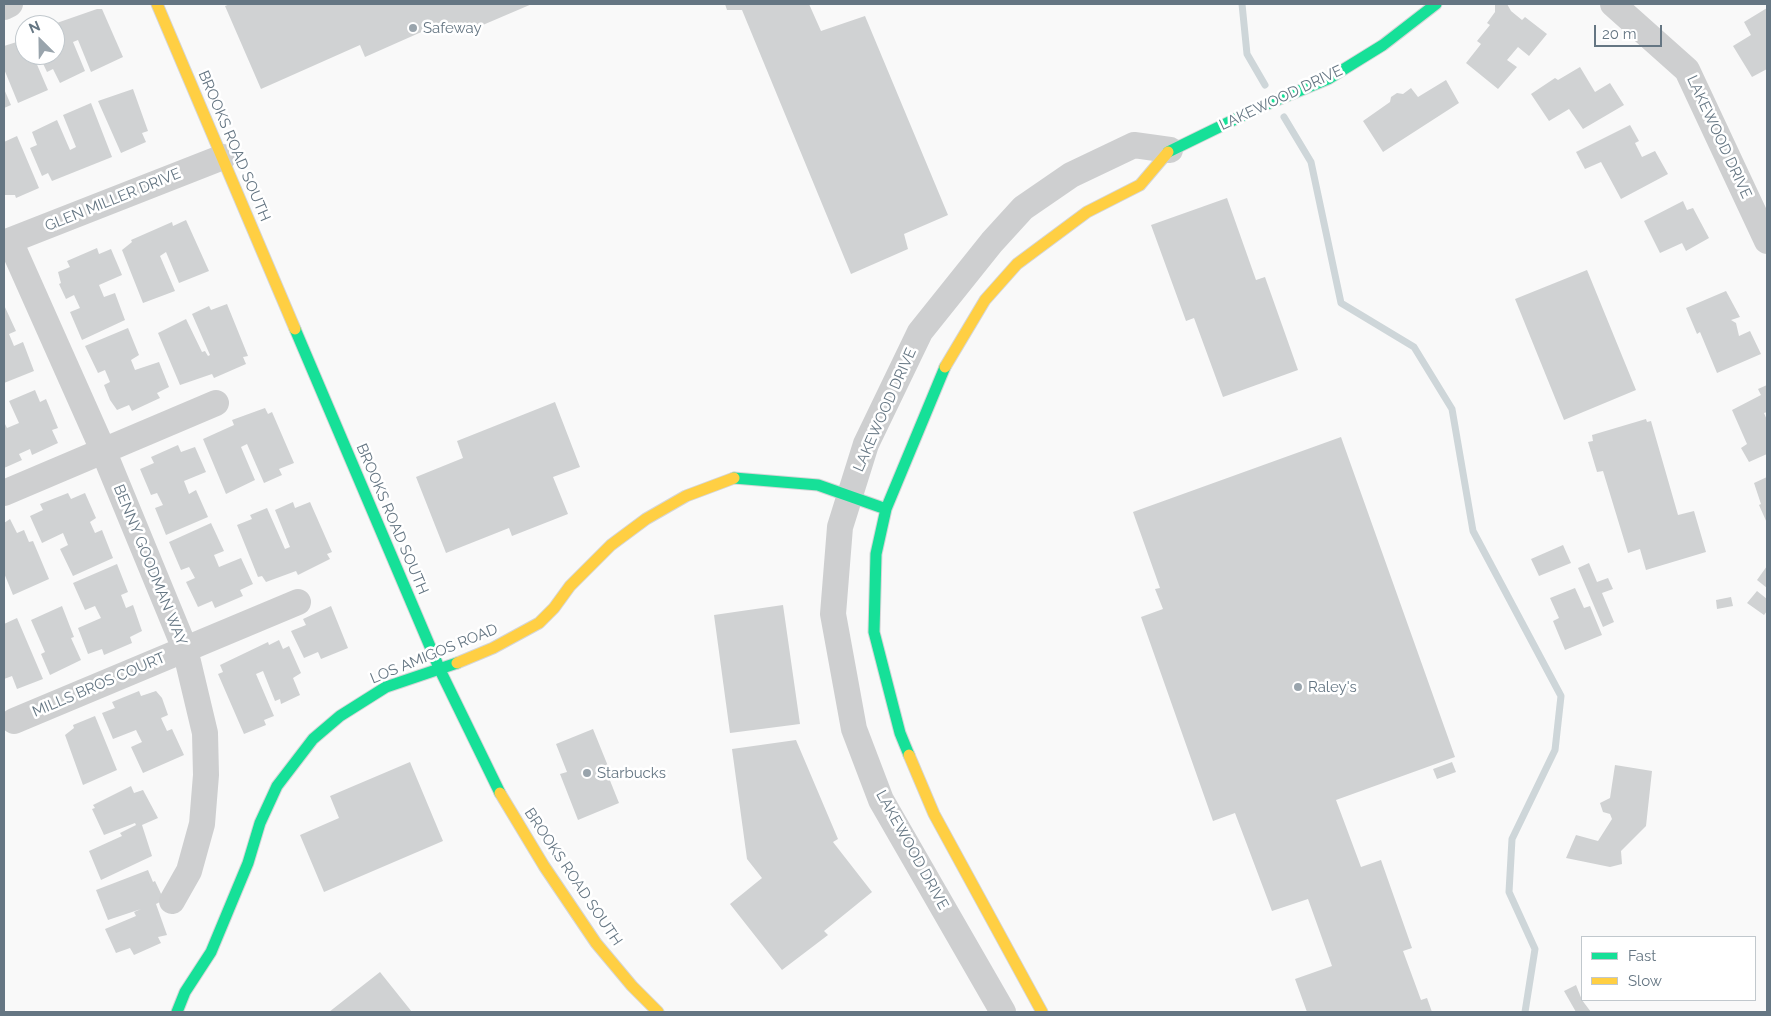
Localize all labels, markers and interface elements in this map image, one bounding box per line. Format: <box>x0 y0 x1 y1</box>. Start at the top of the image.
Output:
north arrow <box>15 15 65 65</box>
scale bar <box>1596 15 1664 47</box>
text: N <box>26 18 43 37</box>
place label: Safeway <box>423 19 482 37</box>
marker: Safeway <box>407 22 419 34</box>
text: 20 m <box>1602 25 1637 43</box>
street label: LAKEWOOD DRIVE <box>1217 62 1345 134</box>
street label: BROOKS ROAD SOUTH <box>194 68 274 224</box>
street label: LAKEWOOD DRIVE <box>1683 73 1755 201</box>
street label: GLEN MILLER DRIVE <box>43 165 183 235</box>
street label: LAKEWOOD DRIVE <box>850 345 920 475</box>
street label: BROOKS ROAD SOUTH <box>352 441 432 597</box>
street label: BENNY GOODMAN WAY <box>109 482 191 648</box>
street label: LOS AMIGOS ROAD <box>368 620 500 688</box>
street label: MILLS BROS COURT <box>30 649 168 721</box>
place label: Raley's <box>1308 678 1357 696</box>
marker: Raley's <box>1292 681 1304 693</box>
place label: Starbucks <box>597 764 666 782</box>
marker: Starbucks <box>581 767 593 779</box>
street label: LAKEWOOD DRIVE <box>872 787 952 913</box>
street label: BROOKS ROAD SOUTH <box>520 805 626 949</box>
legend <box>1581 936 1756 1001</box>
text: Fast <box>1628 947 1656 965</box>
text: Slow <box>1628 972 1662 990</box>

